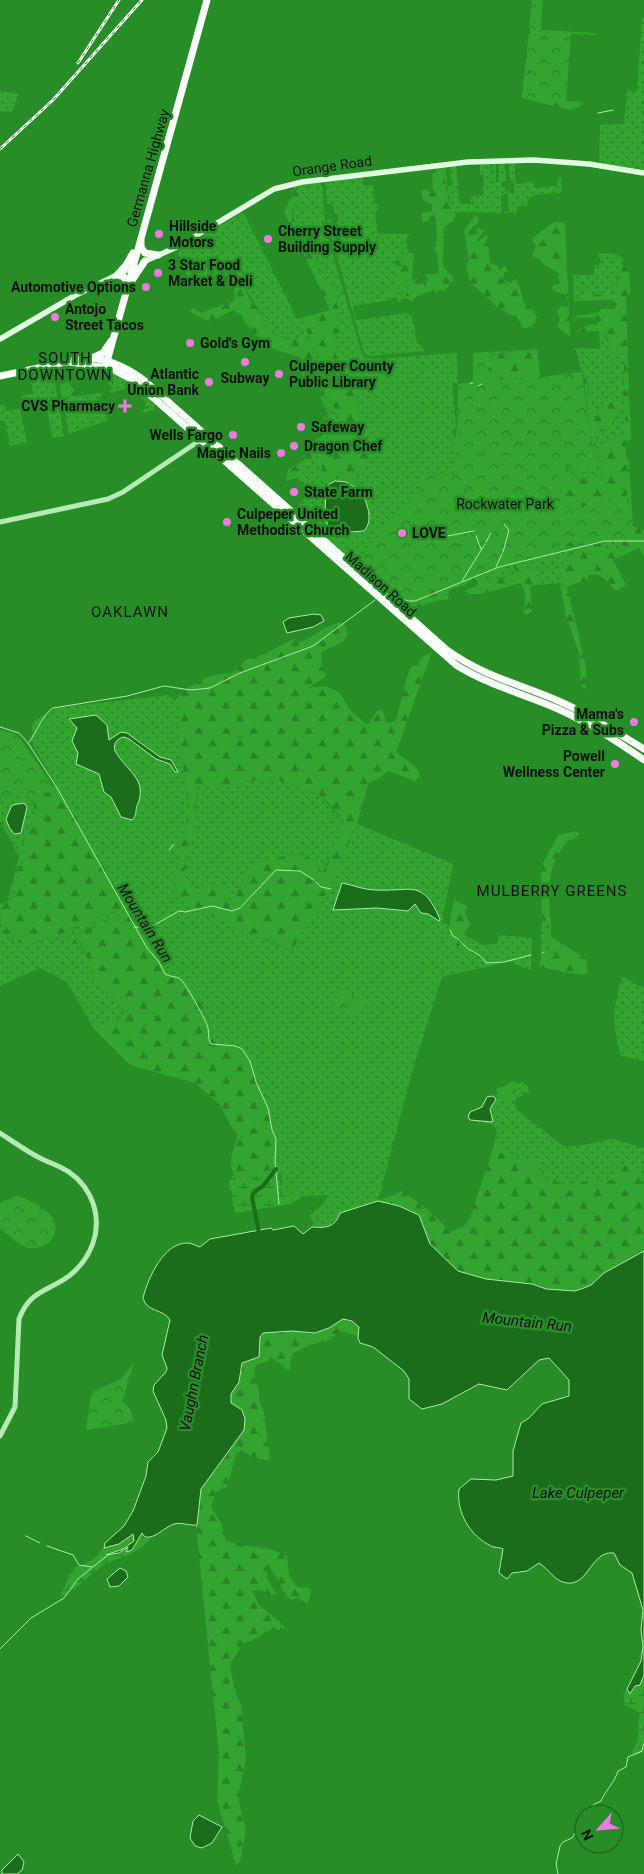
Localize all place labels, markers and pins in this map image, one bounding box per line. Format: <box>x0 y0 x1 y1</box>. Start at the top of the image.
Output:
place label: Hillside Motors <box>169 218 217 250</box>
place label: Cherry Street Building Supply <box>278 223 377 255</box>
marker: Hillside Motors <box>153 228 165 240</box>
marker: Cherry Street Building Supply <box>262 233 274 245</box>
place label: 3 Star Food Market & Deli <box>168 257 253 289</box>
marker: 3 Star Food Market & Deli <box>152 267 164 279</box>
place label: Automotive Options <box>11 279 136 295</box>
marker: Automotive Options <box>140 281 152 293</box>
place label: Antojo Street Tacos <box>65 301 144 333</box>
marker: Antojo Street Tacos <box>49 311 61 323</box>
place label: Gold's Gym <box>200 335 270 351</box>
marker: Gold's Gym <box>184 337 196 349</box>
marker: Subway <box>239 356 251 368</box>
place label: Culpeper County Public Library <box>289 358 395 390</box>
place label: Atlantic Union Bank <box>127 366 200 398</box>
marker: Culpeper County Public Library <box>273 368 285 380</box>
place label: Subway <box>220 370 270 386</box>
marker: Atlantic Union Bank <box>203 376 215 388</box>
place label: CVS Pharmacy <box>21 398 116 414</box>
marker: CVS Pharmacy <box>119 400 131 412</box>
place label: Safeway <box>311 419 365 435</box>
marker: Safeway <box>295 421 307 433</box>
place label: Wells Fargo <box>149 427 223 443</box>
marker: Wells Fargo <box>227 429 239 441</box>
place label: Dragon Chef <box>304 438 383 454</box>
marker: Dragon Chef <box>288 440 300 452</box>
place label: Magic Nails <box>197 445 271 461</box>
marker: Magic Nails <box>275 447 287 459</box>
place label: State Farm <box>304 484 373 500</box>
marker: State Farm <box>288 486 300 498</box>
place label: Culpeper United Methodist Church <box>237 506 349 538</box>
marker: Culpeper United Methodist Church <box>221 516 233 528</box>
place label: LOVE <box>412 525 446 541</box>
marker: LOVE <box>396 527 408 539</box>
place label: Mama's Pizza & Subs <box>542 706 624 738</box>
marker: Mama's Pizza & Subs <box>628 716 640 728</box>
place label: Powell Wellness Center <box>503 748 605 780</box>
marker: Powell Wellness Center <box>609 758 621 770</box>

